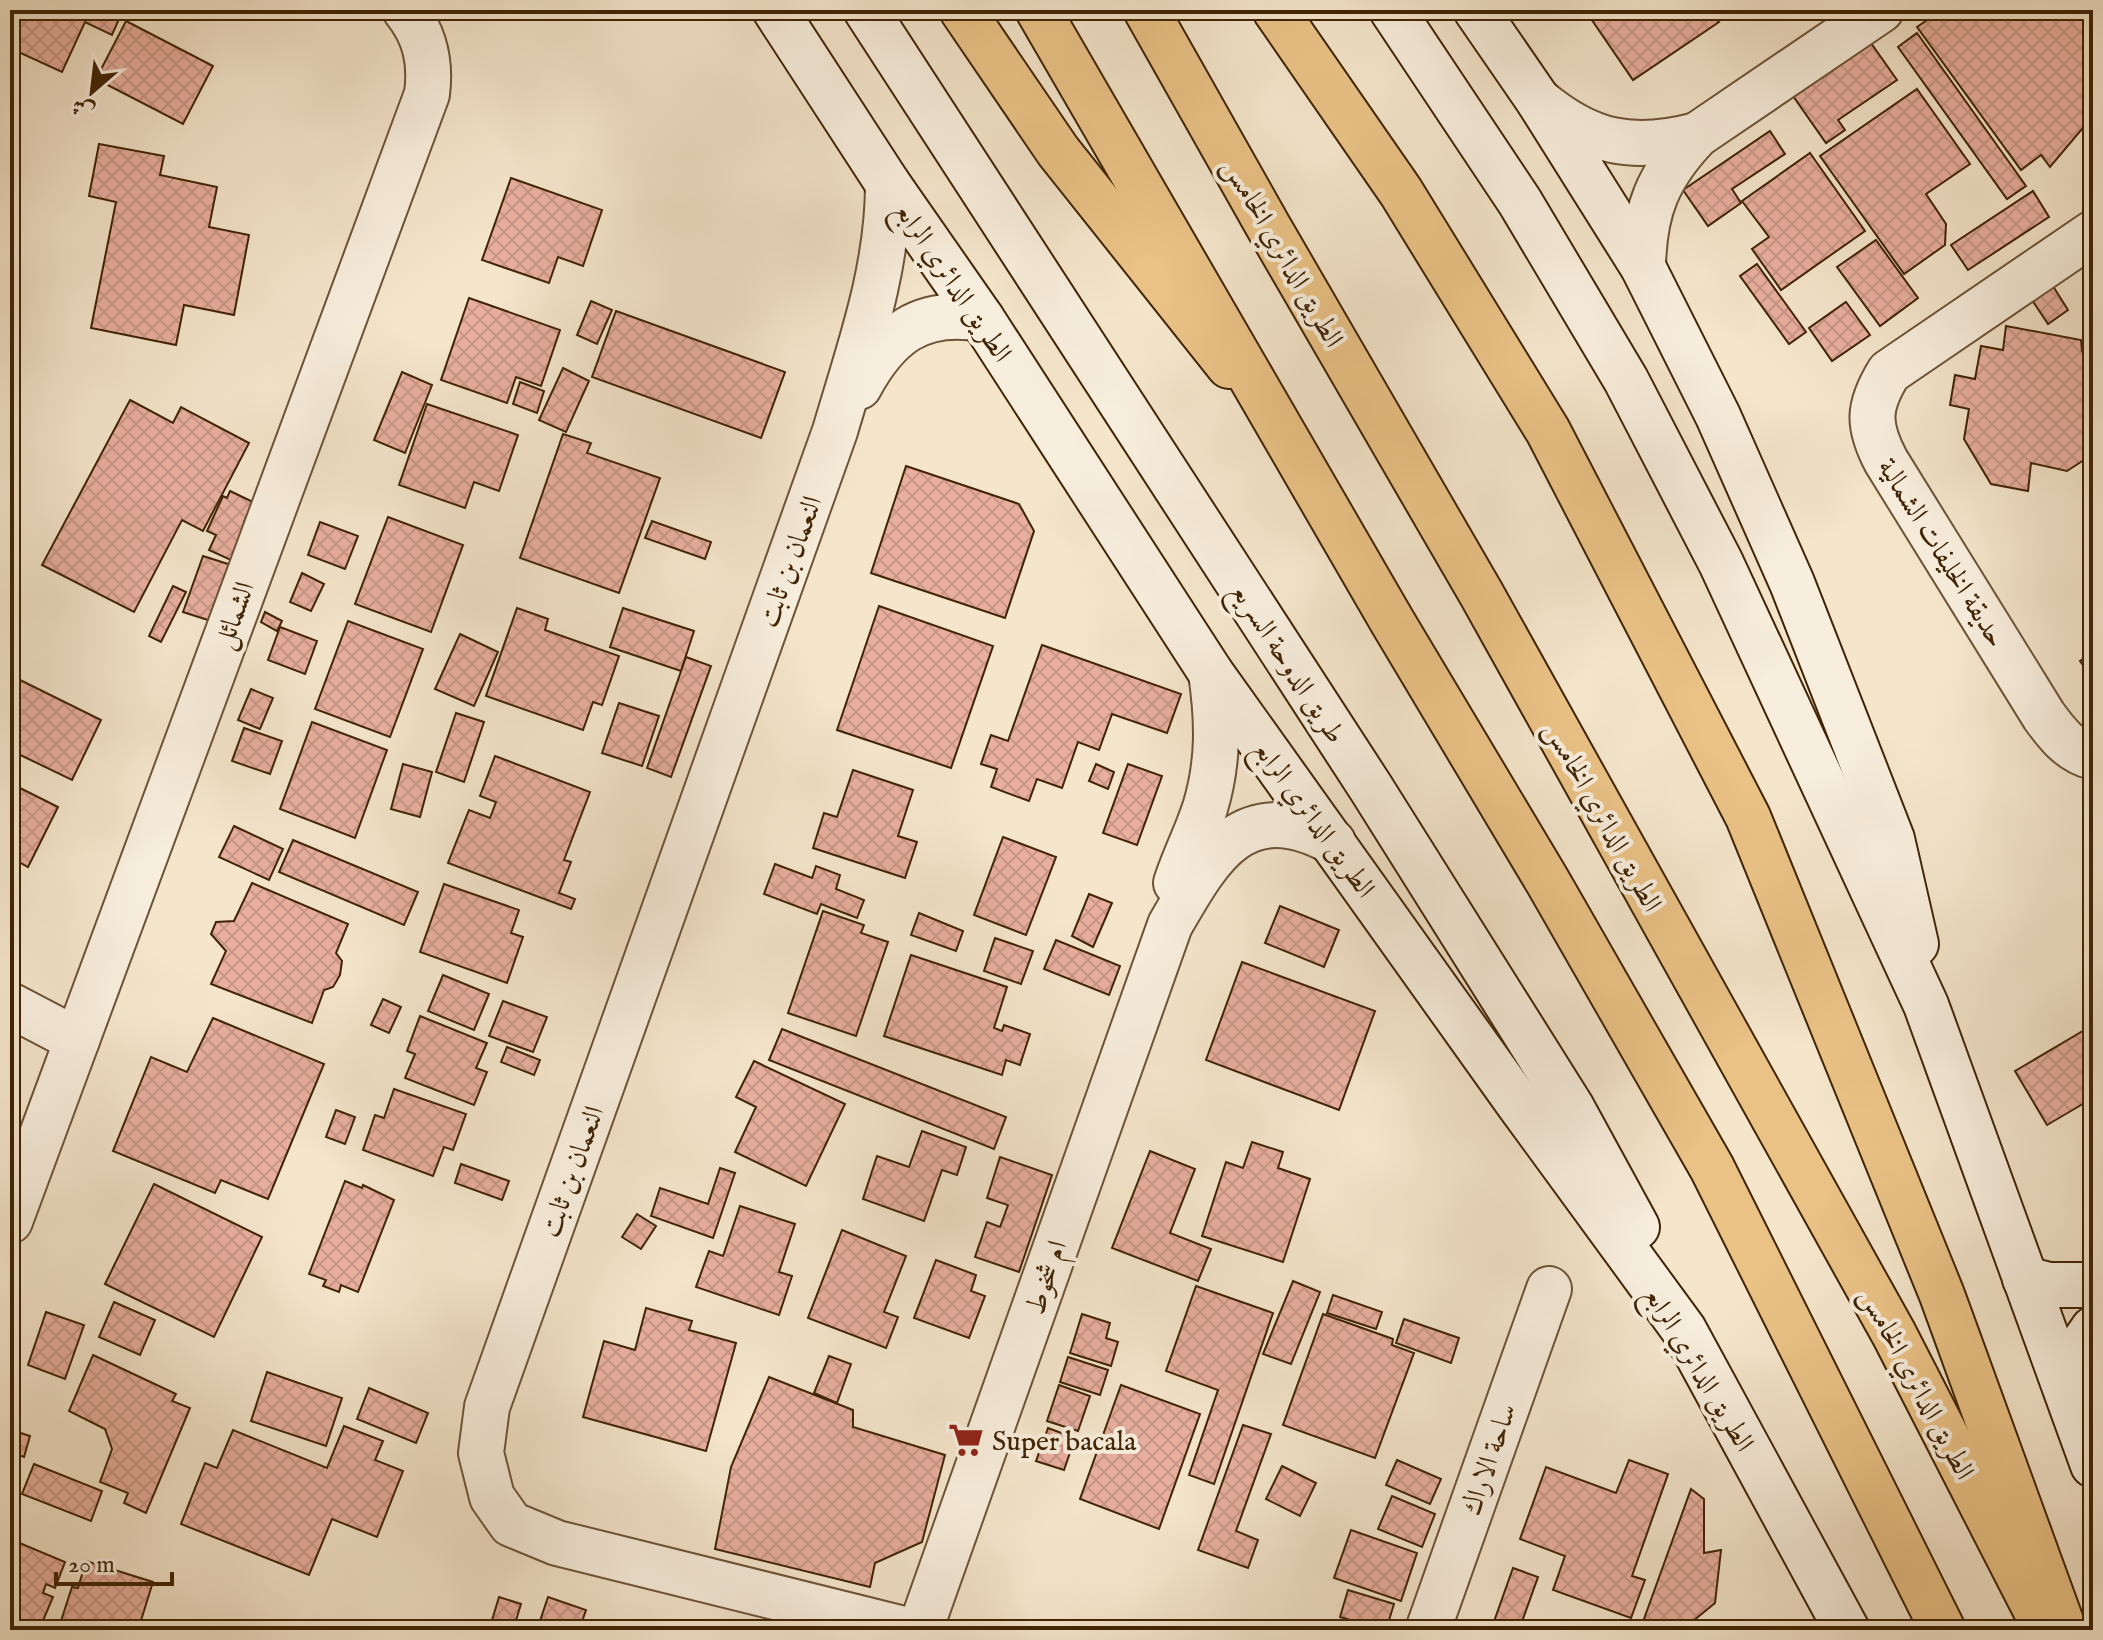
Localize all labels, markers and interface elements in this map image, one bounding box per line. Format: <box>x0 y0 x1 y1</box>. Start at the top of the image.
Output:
north arrow <box>52 52 132 132</box>
text: ش <box>67 90 100 125</box>
street label: الطريق الدائري الخامس <box>1211 152 1350 356</box>
street label: الطريق الدائري الرابع <box>880 195 1019 373</box>
street label: حديقة الخليفات الشمالية <box>1869 452 2013 654</box>
street label: النعمان بن ثابت <box>752 492 831 632</box>
street label: طريق الدوحة السريع <box>1217 576 1352 754</box>
street label: الشمائل <box>207 577 264 655</box>
street label: الطريق الدائري الخامس <box>1532 716 1669 920</box>
street label: الطريق الدائري الرابع <box>1239 733 1382 909</box>
street label: النعمان بن ثابت <box>534 1102 613 1242</box>
street label: ام شخوط <box>1018 1236 1081 1321</box>
street label: الطريق الدائري الرابع <box>1630 1280 1761 1462</box>
street label: الطريق الدائري الخامس <box>1848 1282 1981 1488</box>
street label: ساحة الاراك <box>1455 1399 1526 1520</box>
supermarket icon: Super bacala <box>947 1421 985 1459</box>
place label: Super bacala <box>992 1425 1137 1460</box>
scale bar <box>56 1536 172 1586</box>
text: 20 m <box>68 1550 115 1581</box>

